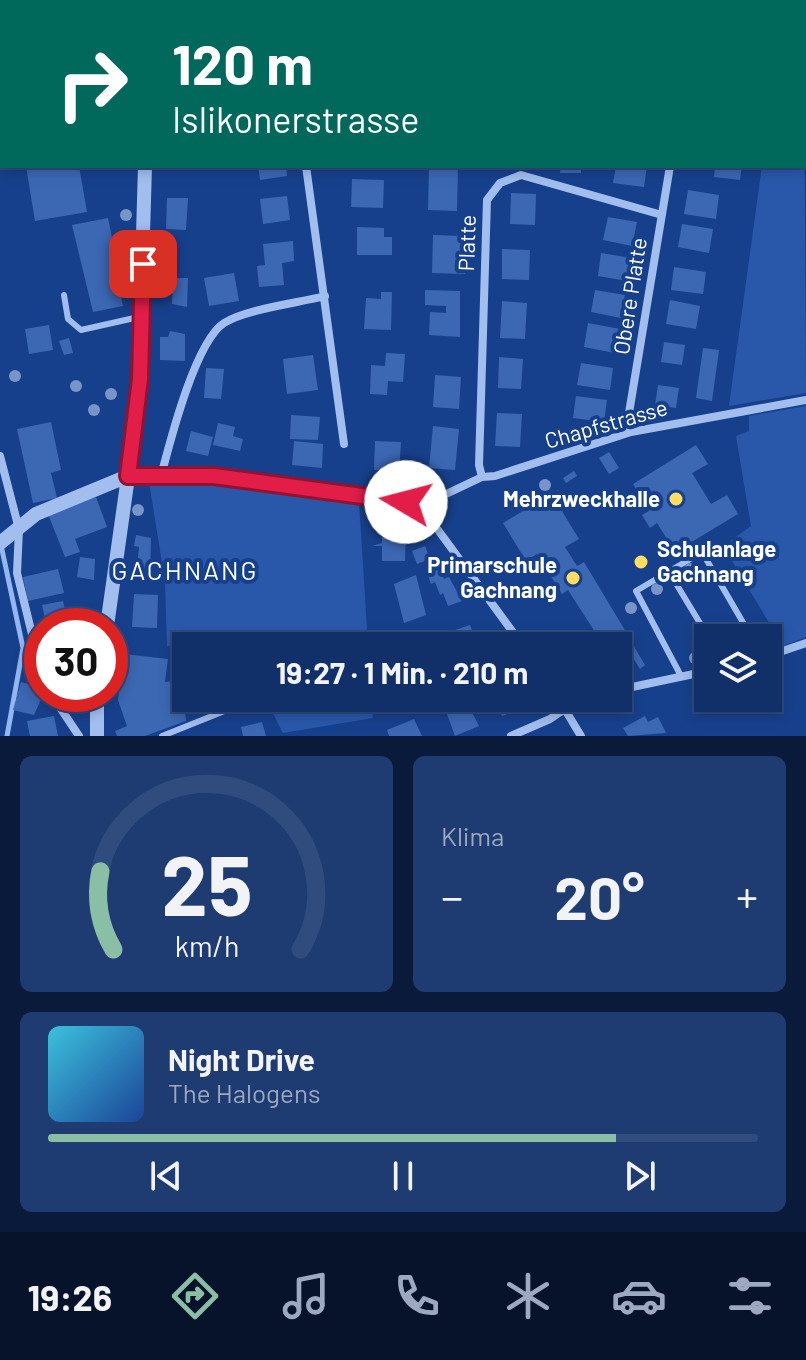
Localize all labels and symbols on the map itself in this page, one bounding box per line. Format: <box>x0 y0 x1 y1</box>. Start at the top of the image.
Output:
street label: Platte <box>452 214 480 272</box>
pin <box>109 230 177 298</box>
street label: Obere Platte <box>607 236 651 356</box>
street label: Chapfstrasse <box>541 393 670 453</box>
position arrow <box>364 460 448 544</box>
place label: Mehrzweckhalle <box>503 485 660 511</box>
marker: Mehrzweckhalle <box>667 490 685 508</box>
place label: Schulanlage Gachnang <box>657 535 776 586</box>
place label: Primarschule Gachnang <box>427 551 557 602</box>
marker: Schulanlage Gachnang <box>632 553 650 571</box>
district label: GACHNANG <box>111 554 259 585</box>
marker: Primarschule Gachnang <box>564 569 582 587</box>
speed limit sign: 30 <box>24 608 128 712</box>

